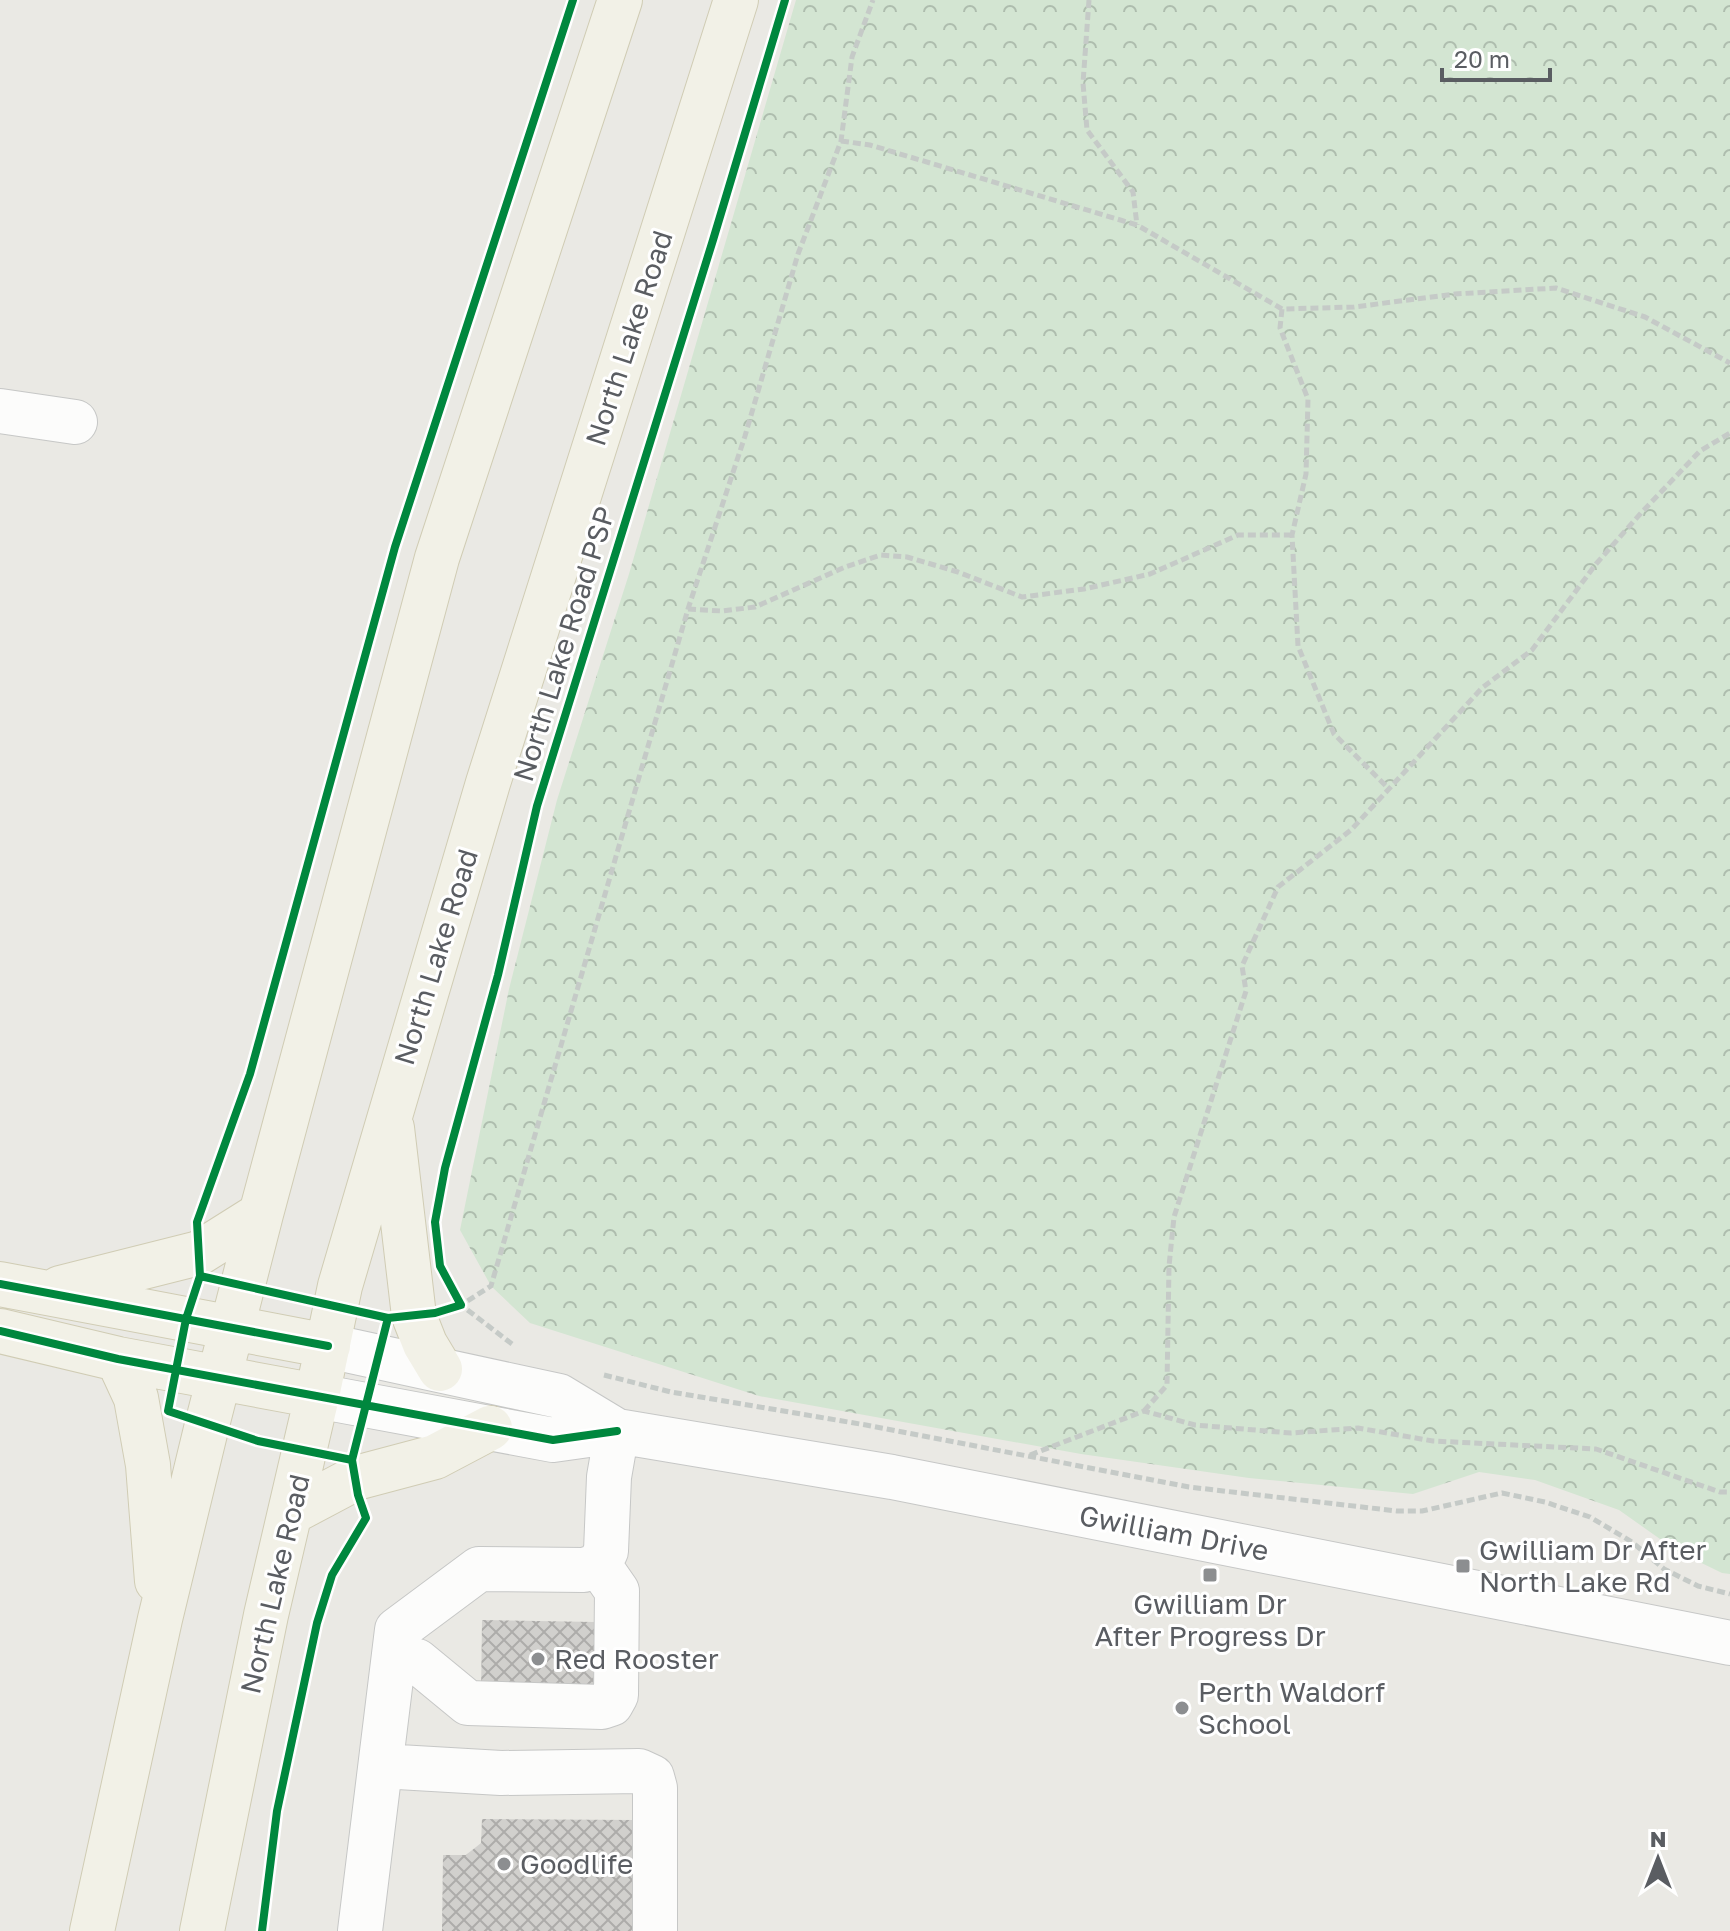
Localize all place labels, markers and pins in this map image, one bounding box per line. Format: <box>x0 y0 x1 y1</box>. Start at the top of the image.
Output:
place label: Gwilliam Dr After North Lake Rd <box>1479 1533 1707 1598</box>
marker: Gwilliam Dr After North Lake Rd <box>1454 1557 1472 1575</box>
marker: Gwilliam Dr After Progress Dr <box>1201 1566 1219 1584</box>
place label: Gwilliam Dr After Progress Dr <box>1094 1587 1326 1652</box>
place label: Red Rooster <box>554 1642 719 1675</box>
marker: Red Rooster <box>529 1650 547 1668</box>
place label: Perth Waldorf School <box>1198 1675 1385 1740</box>
marker: Perth Waldorf School <box>1173 1699 1191 1717</box>
place label: Goodlife <box>520 1847 633 1880</box>
marker: Goodlife <box>495 1855 513 1873</box>

